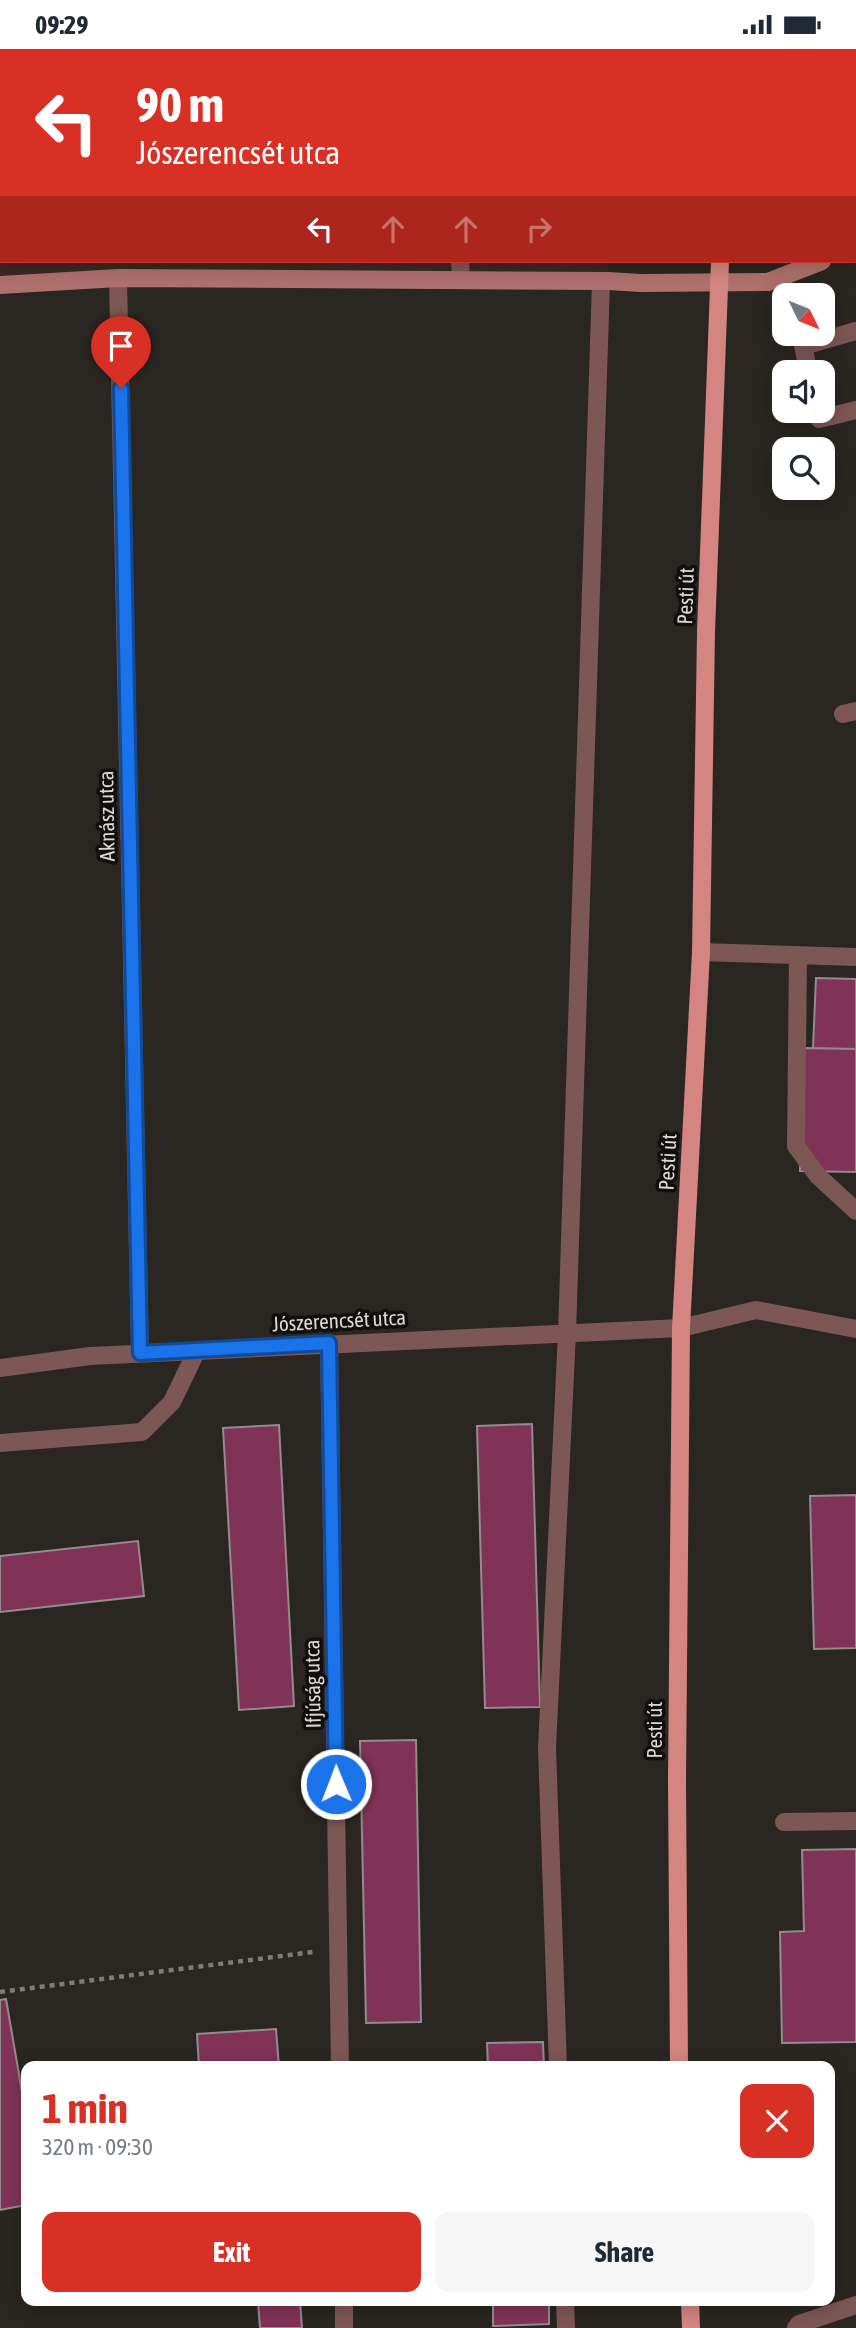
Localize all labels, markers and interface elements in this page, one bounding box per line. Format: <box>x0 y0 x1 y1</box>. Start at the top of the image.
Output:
text: 09:29 <box>35 10 89 40</box>
text: 90 m <box>136 76 224 132</box>
icon: left <box>21 77 112 168</box>
text: Jószerencsét utca <box>136 134 340 171</box>
icon: left <box>301 210 339 248</box>
icon: ahead <box>374 210 412 248</box>
icon: ahead <box>447 210 485 248</box>
icon: right <box>520 210 558 248</box>
north arrow <box>772 283 835 347</box>
map controls <box>772 283 835 500</box>
pin <box>91 316 151 388</box>
icon: arrive <box>102 327 140 365</box>
button: sound <box>772 360 835 423</box>
button: search <box>772 437 835 500</box>
street label: Pesti út <box>672 567 698 625</box>
street label: Aknász utca <box>93 770 119 862</box>
street label: Pesti út <box>654 1133 680 1191</box>
street label: Jószerencsét utca <box>271 1305 407 1335</box>
street label: Ifjúság utca <box>299 1639 325 1729</box>
street label: Pesti út <box>642 1702 666 1758</box>
position arrow <box>299 1747 373 1821</box>
text: 1 min <box>42 2084 128 2132</box>
button: close <box>740 2084 814 2158</box>
text: 320 m · 09:30 <box>42 2134 153 2160</box>
button: Exit <box>42 2212 421 2292</box>
button: Share <box>435 2212 814 2292</box>

